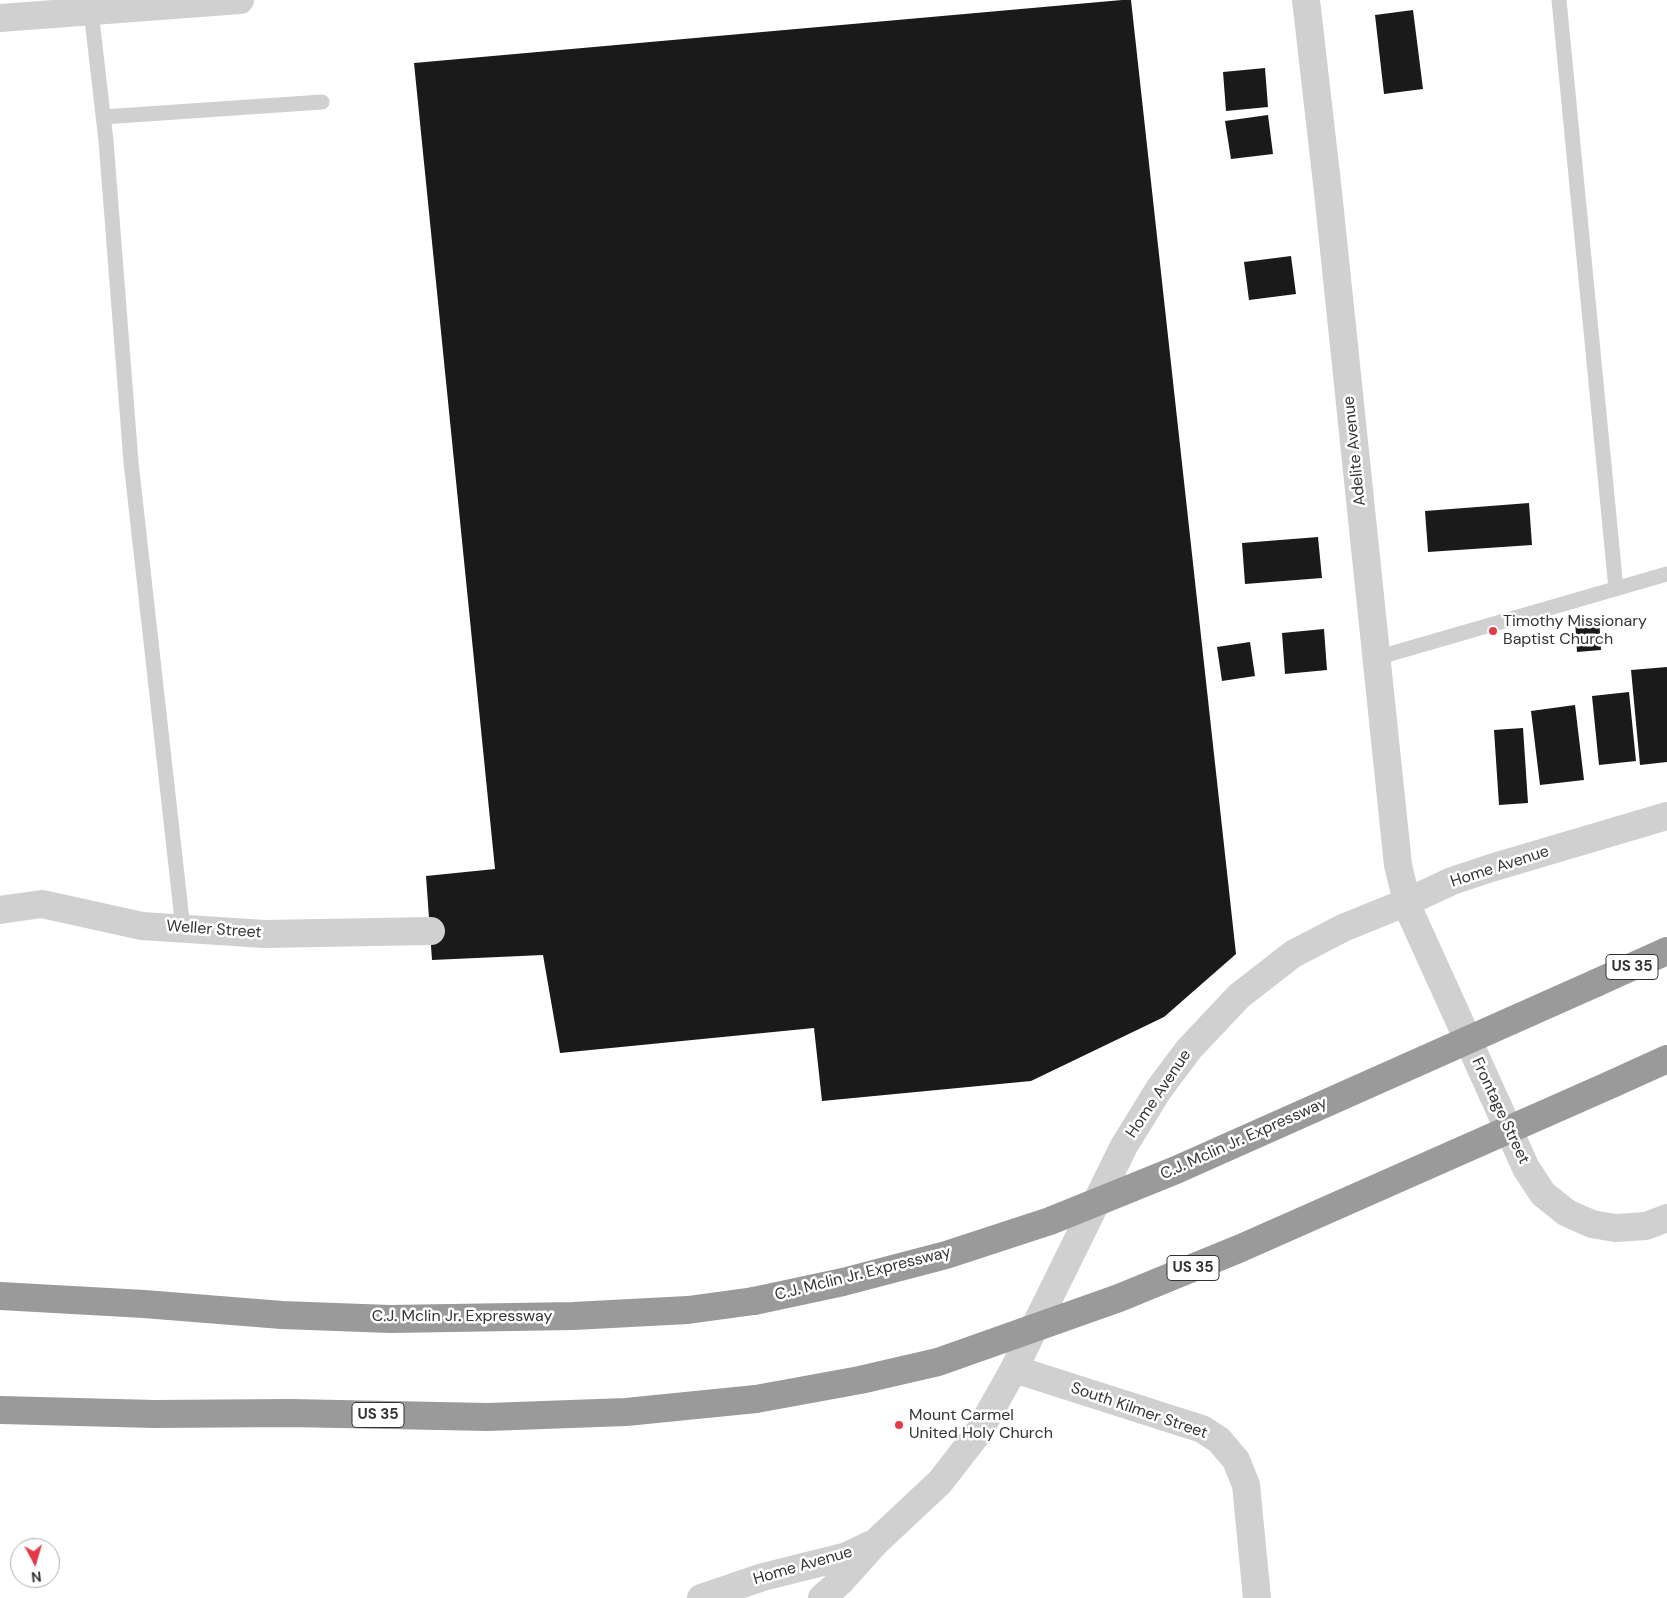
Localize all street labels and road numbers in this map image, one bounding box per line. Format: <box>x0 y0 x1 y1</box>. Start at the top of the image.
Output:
street label: Adelite Avenue <box>1340 395 1370 507</box>
street label: Home Avenue <box>1448 842 1552 892</box>
street label: Weller Street <box>166 917 262 943</box>
road number: US 35 <box>1606 954 1658 980</box>
street label: Home Avenue <box>1122 1046 1196 1142</box>
street label: Frontage Street <box>1467 1055 1533 1167</box>
street label: C.J. Mclin Jr. Expressway <box>1158 1093 1330 1185</box>
street label: C.J. Mclin Jr. Expressway <box>773 1243 953 1305</box>
road number: US 35 <box>1167 1256 1219 1280</box>
street label: C.J. Mclin Jr. Expressway <box>372 1307 552 1327</box>
street label: South Kilmer Street <box>1068 1379 1210 1443</box>
road number: US 35 <box>352 1402 404 1428</box>
street label: Home Avenue <box>751 1543 855 1589</box>

